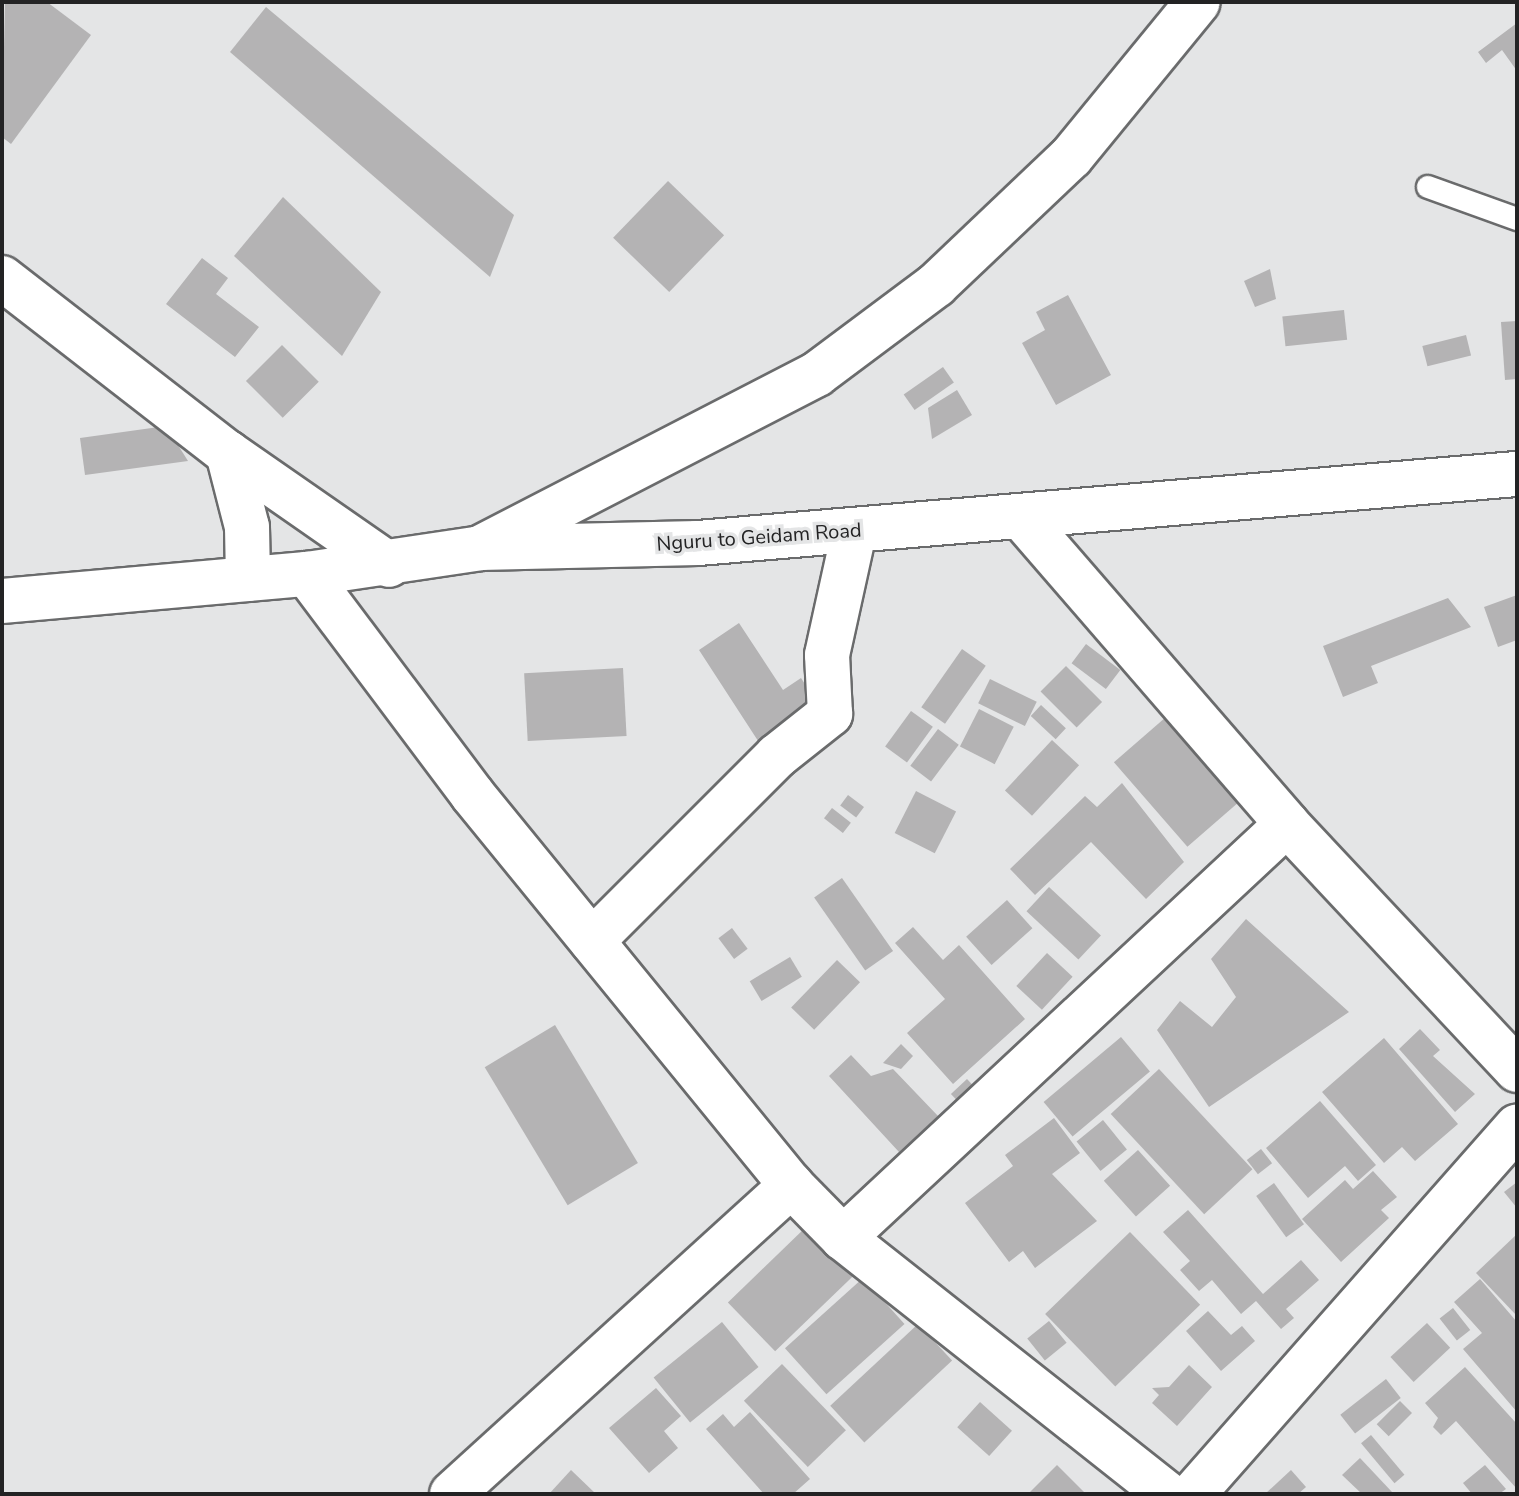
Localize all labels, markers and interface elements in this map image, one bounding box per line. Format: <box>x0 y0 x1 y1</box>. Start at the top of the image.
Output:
street label: Nguru to Geidam Road <box>656 518 862 556</box>

